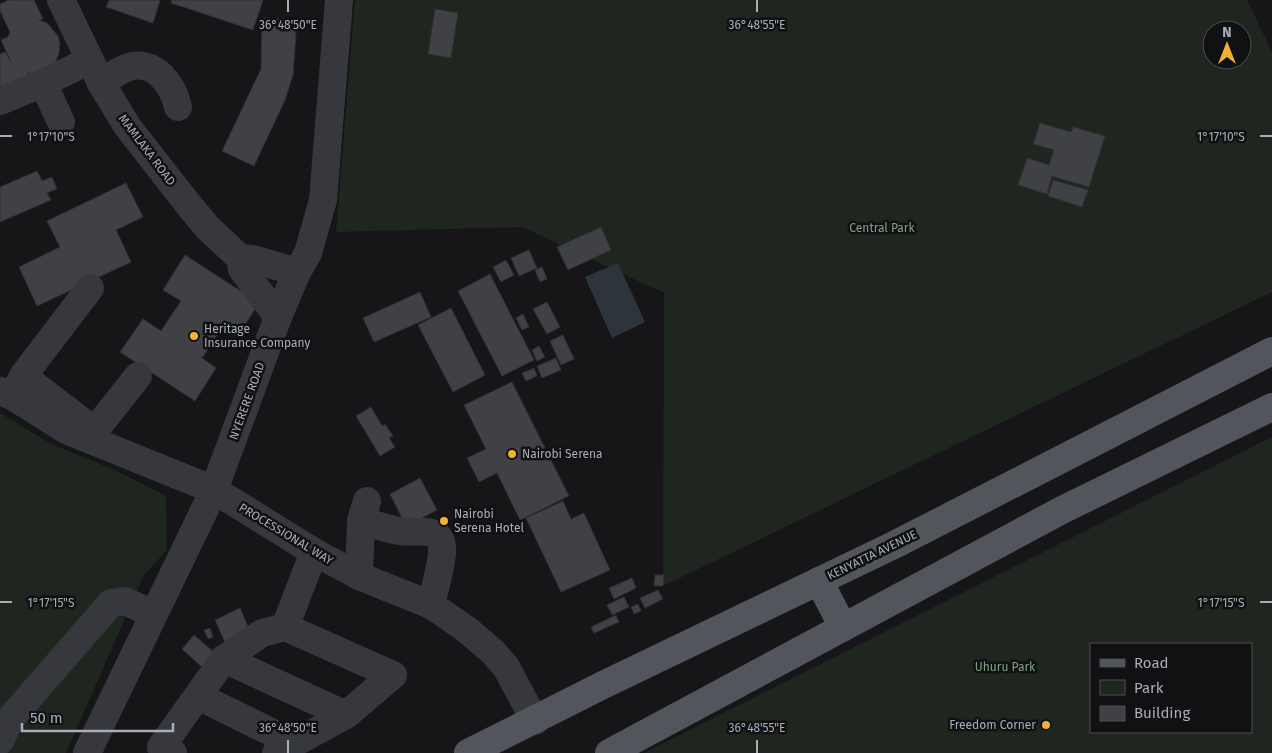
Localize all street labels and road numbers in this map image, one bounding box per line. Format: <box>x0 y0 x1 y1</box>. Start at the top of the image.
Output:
street label: MAMLAKA ROAD <box>116 112 178 189</box>
street label: NYERERE ROAD <box>226 360 268 442</box>
street label: PROCESSIONAL WAY <box>236 500 336 568</box>
street label: KENYATTA AVENUE <box>825 527 919 583</box>

